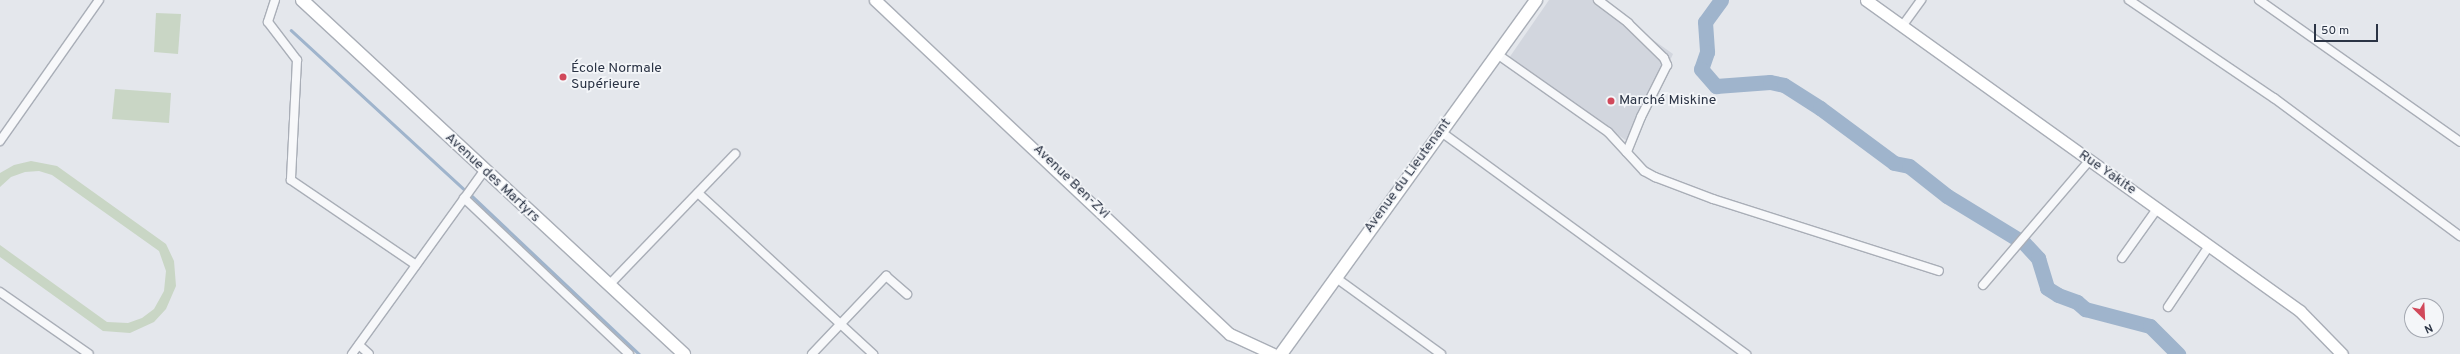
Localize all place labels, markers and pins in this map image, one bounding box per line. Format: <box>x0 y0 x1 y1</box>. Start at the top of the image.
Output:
place label: École Normale Supérieure <box>571 61 662 94</box>
marker: École Normale Supérieure <box>558 72 568 82</box>
place label: Marché Miskine <box>1619 93 1716 109</box>
marker: Marché Miskine <box>1606 96 1616 106</box>

